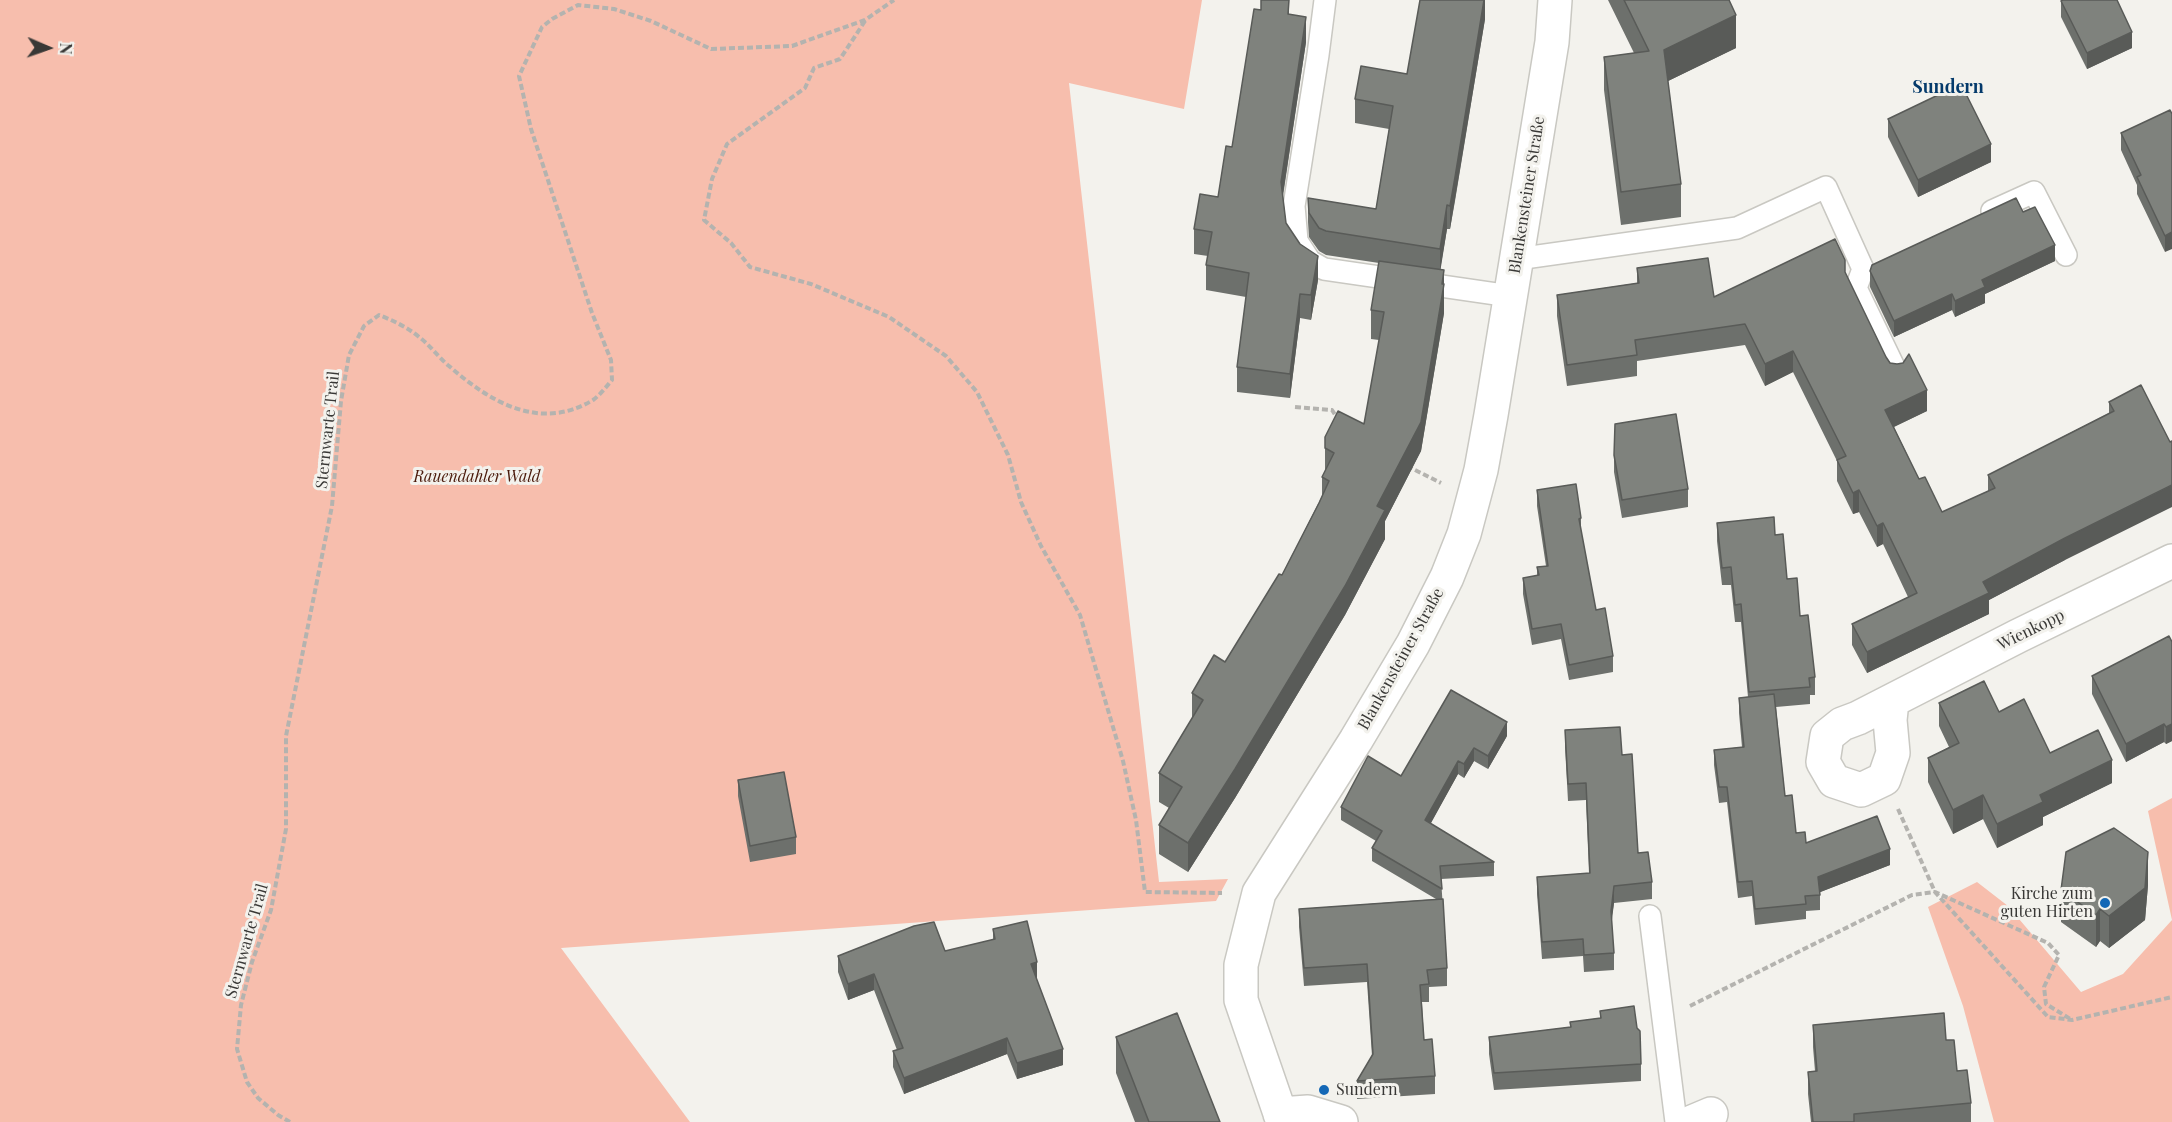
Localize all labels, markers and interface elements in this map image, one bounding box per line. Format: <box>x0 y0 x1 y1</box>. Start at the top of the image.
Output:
north arrow <box>18 18 78 78</box>
text: N <box>56 43 77 55</box>
district label: Sundern <box>1912 76 1984 98</box>
street label: Blankensteiner Straße <box>1505 115 1549 275</box>
street label: Sternwarte Trail <box>312 370 344 490</box>
park label: Rauendahler Wald <box>413 467 541 487</box>
street label: Blankensteiner Straße <box>1354 585 1448 733</box>
street label: Wienkopp <box>1994 606 2068 654</box>
street label: Sternwarte Trail <box>221 882 273 1000</box>
place label: Kirche zum guten Hirten <box>2001 884 2093 922</box>
marker: Kirche zum guten Hirten <box>2098 896 2112 910</box>
place label: Sundern <box>1336 1080 1398 1100</box>
marker: Sundern <box>1317 1083 1331 1097</box>

